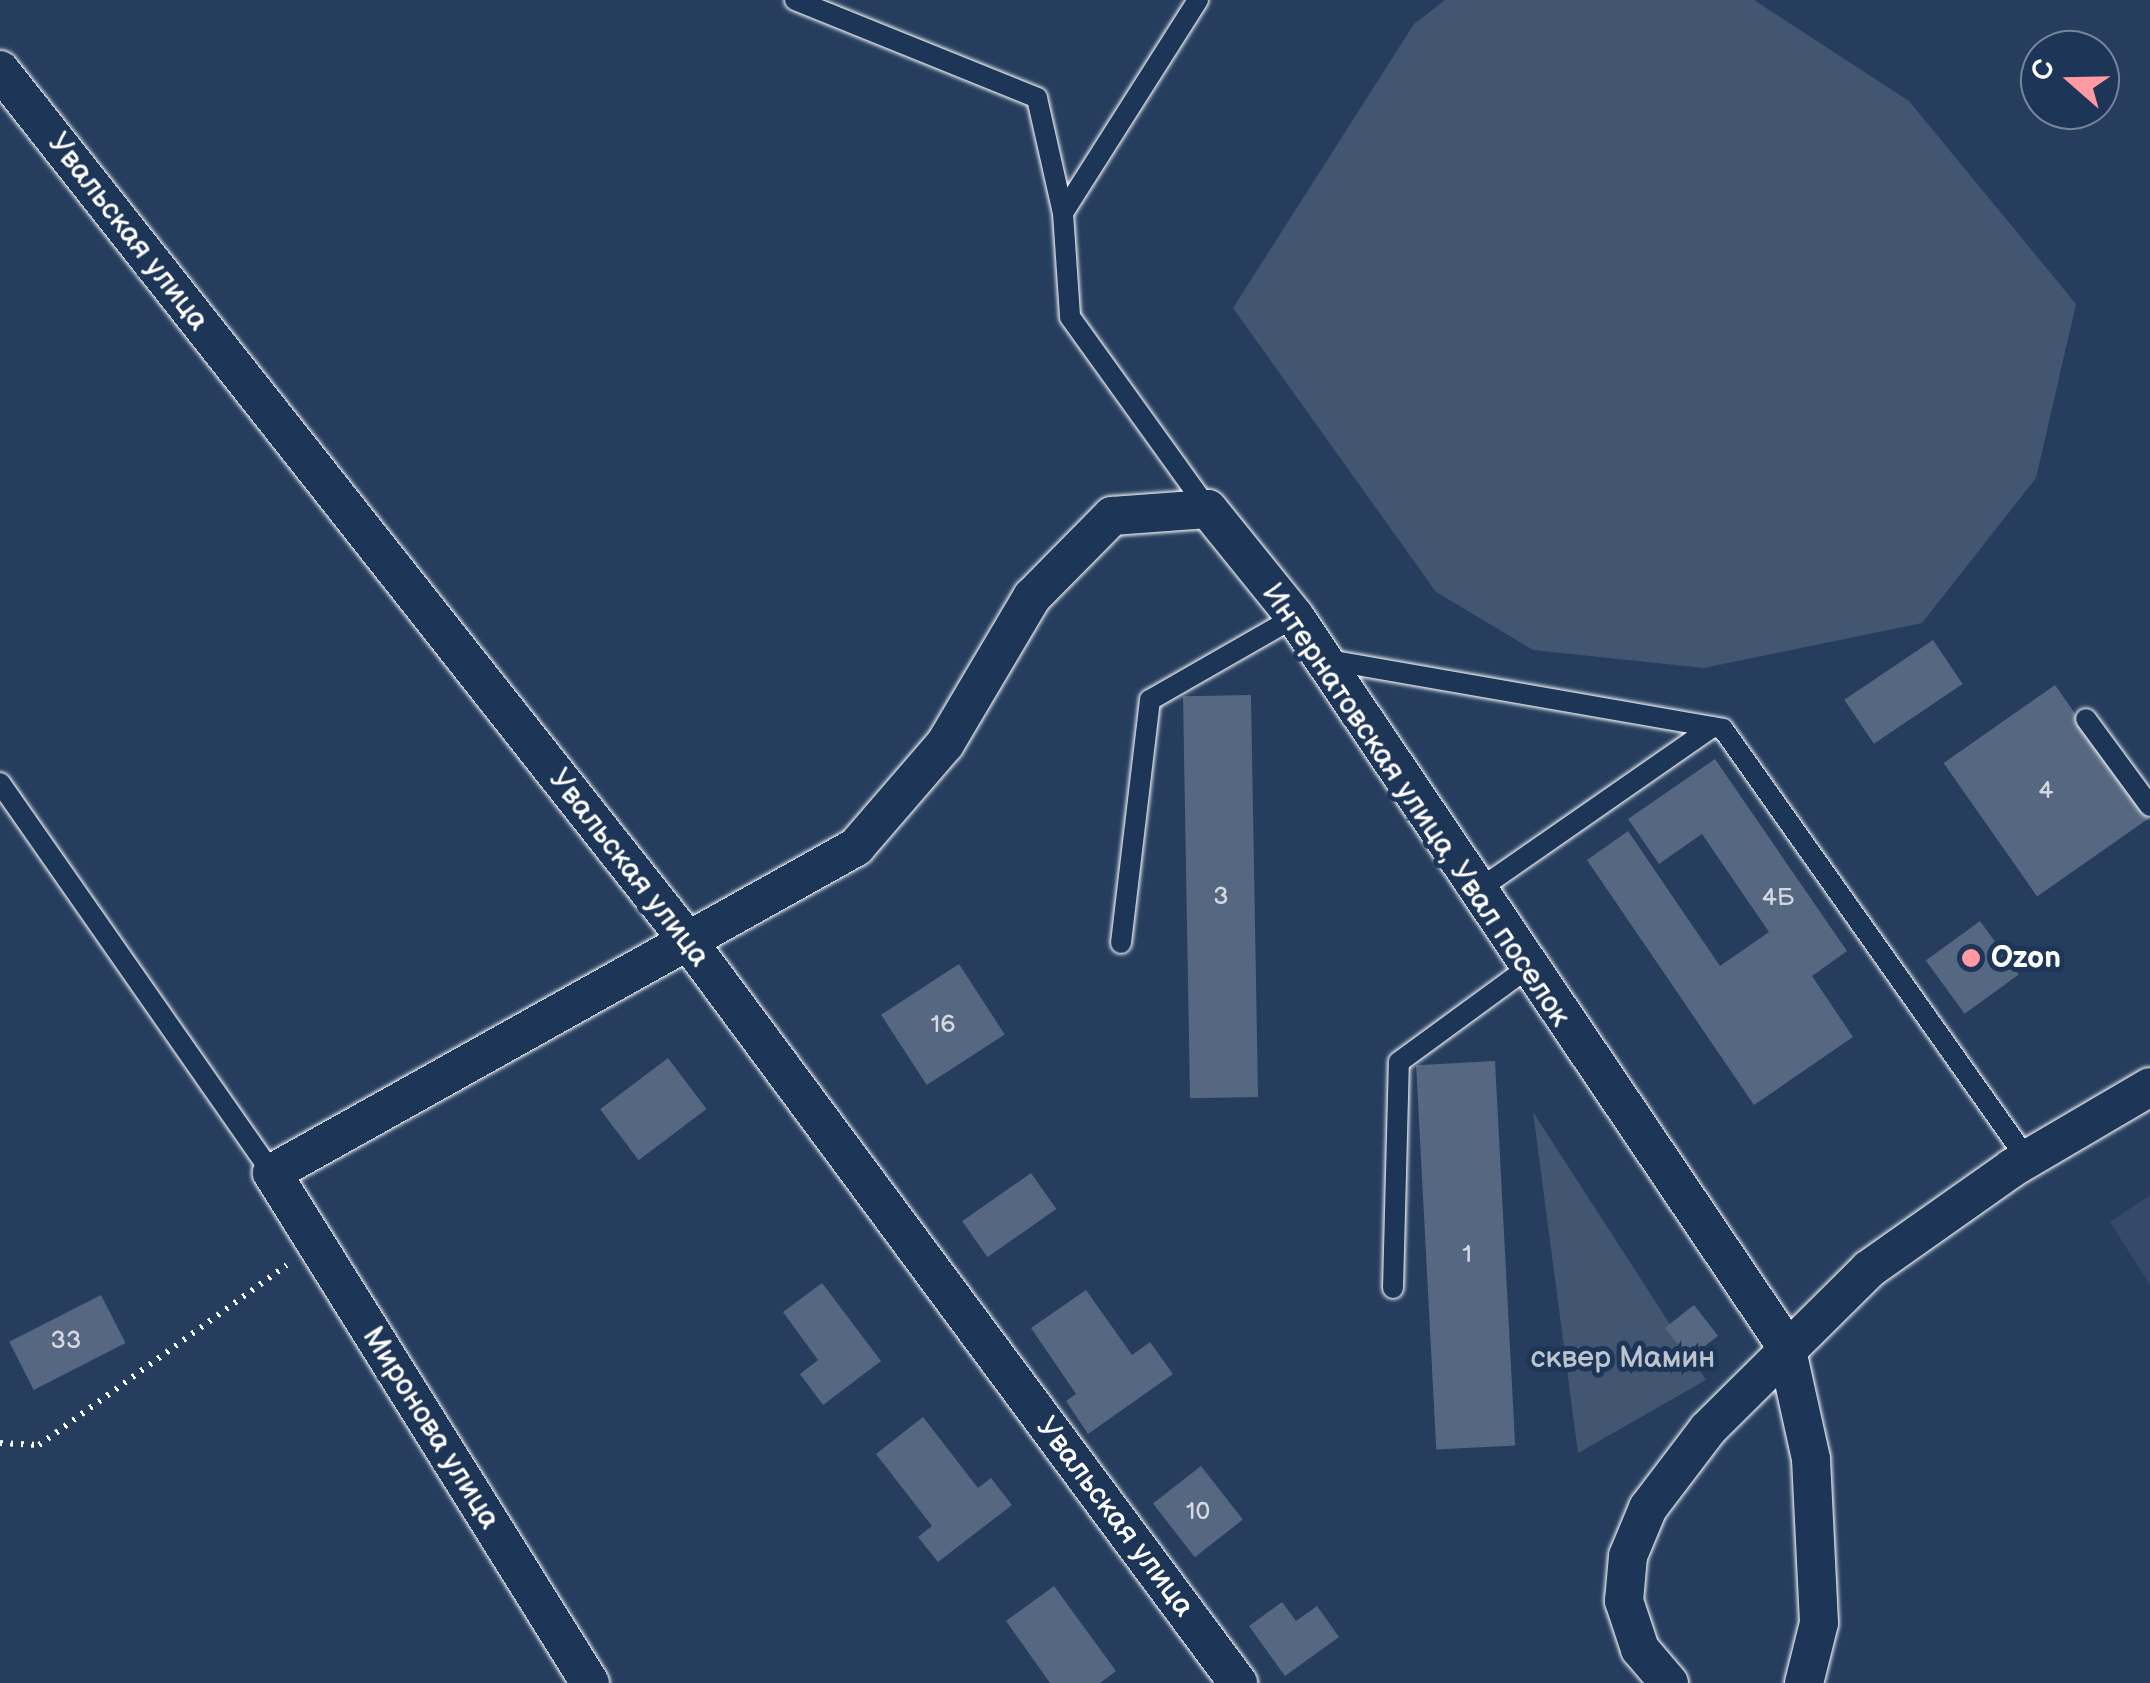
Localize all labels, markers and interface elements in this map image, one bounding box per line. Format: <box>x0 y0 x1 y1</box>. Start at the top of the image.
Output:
north arrow <box>2020 30 2120 130</box>
text: С <box>2024 55 2062 85</box>
street label: Увальская улица <box>40 126 216 338</box>
street label: Интернатовская улица, Увал поселок <box>1254 577 1578 1033</box>
street label: Увальская улица <box>541 762 717 974</box>
house number: 4 <box>2038 776 2054 806</box>
house number: 3 <box>1213 882 1229 912</box>
house number: 4Б <box>1762 883 1794 913</box>
place label: Ozon <box>1991 940 2061 976</box>
marker: Ozon <box>1960 947 1982 969</box>
house number: 16 <box>931 1010 955 1040</box>
house number: 1 <box>1462 1240 1472 1270</box>
street label: Миронова улица <box>354 1320 508 1536</box>
house number: 33 <box>51 1326 81 1356</box>
park label: сквер Мамин <box>1531 1340 1715 1376</box>
street label: Увальская улица <box>1028 1410 1202 1624</box>
house number: 10 <box>1186 1497 1210 1527</box>

